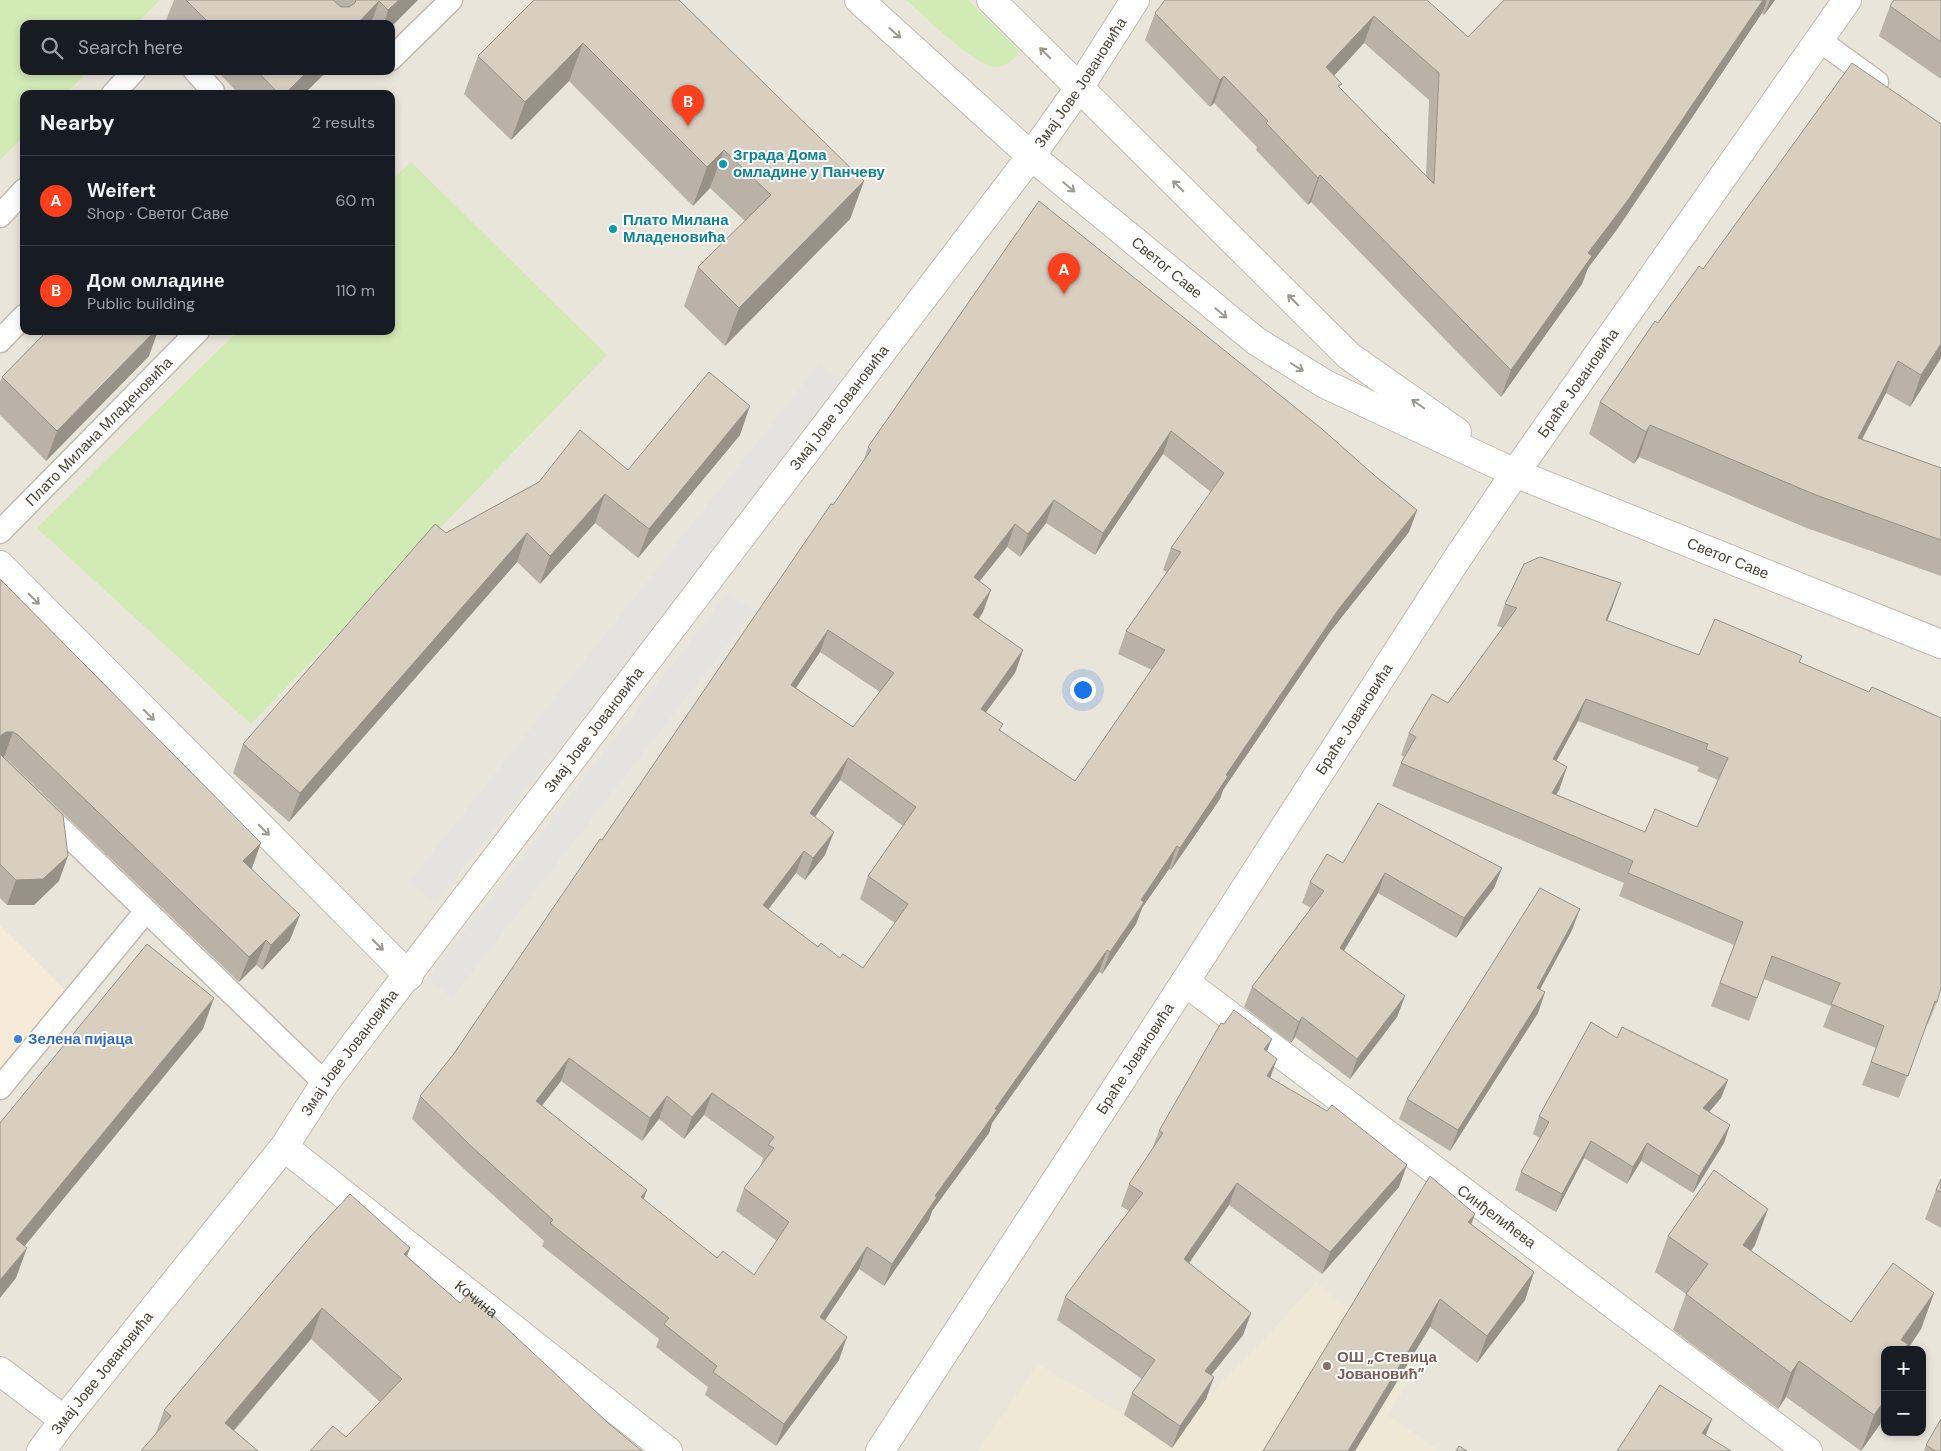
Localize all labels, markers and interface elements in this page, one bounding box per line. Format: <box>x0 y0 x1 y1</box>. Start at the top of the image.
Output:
street label: Змај Јове Јовановића <box>1030 13 1132 152</box>
search box <box>20 20 395 75</box>
one-way arrow <box>888 27 901 39</box>
icon: search <box>38 34 66 62</box>
text: Search here <box>78 35 183 60</box>
one-way arrow <box>1039 47 1051 59</box>
pin: B <box>672 85 704 126</box>
text: Nearby <box>40 109 114 137</box>
text: 2 results <box>312 112 375 133</box>
place label: Зграда Дома омладине у Панчеву <box>733 145 886 182</box>
marker: Зграда Дома омладине у Панчеву <box>717 158 729 170</box>
text: Weifert <box>87 178 156 203</box>
one-way arrow <box>1172 180 1184 192</box>
one-way arrow <box>1062 181 1075 192</box>
text: A <box>50 190 62 211</box>
text: 60 m <box>335 190 375 211</box>
text: Shop · Светог Саве <box>87 203 229 224</box>
place label: Плато Милана Младеновића <box>623 210 729 247</box>
marker: Плато Милана Младеновића <box>607 223 619 235</box>
street label: Светог Саве <box>1127 232 1207 303</box>
pin: A <box>1048 253 1080 294</box>
text: Дом омладине <box>87 268 224 293</box>
text: B <box>51 280 61 301</box>
text: 110 m <box>336 280 375 301</box>
text: Public building <box>87 293 195 314</box>
one-way arrow <box>1287 294 1300 306</box>
one-way arrow <box>1214 307 1227 318</box>
street label: Браће Јовановића <box>1533 324 1624 442</box>
street label: Змај Јове Јовановића <box>785 340 894 475</box>
street label: Плато Милана Младеновића <box>21 352 177 510</box>
one-way arrow <box>1290 361 1304 372</box>
one-way arrow <box>1411 399 1425 409</box>
street label: Светог Саве <box>1684 533 1772 584</box>
one-way arrow <box>28 593 40 605</box>
street label: Браће Јовановића <box>1311 659 1398 779</box>
street label: Змај Јове Јовановића <box>540 663 649 797</box>
your location <box>1070 677 1096 703</box>
one-way arrow <box>143 708 155 721</box>
one-way arrow <box>257 824 270 836</box>
one-way arrow <box>372 939 384 951</box>
street label: Змај Јове Јовановића <box>296 985 403 1120</box>
street label: Браће Јовановића <box>1092 999 1179 1118</box>
place label: Зелена пијаца <box>28 1029 134 1049</box>
marker: Зелена пијаца <box>12 1033 24 1045</box>
street label: Синђелићева <box>1453 1180 1541 1253</box>
street label: Кочина <box>450 1276 502 1323</box>
street label: Змај Јове Јовановића <box>46 1307 158 1439</box>
map controls <box>1881 1346 1926 1436</box>
button: + <box>1881 1346 1926 1391</box>
place label: ОШ „Стевица Јовановић” <box>1337 1347 1437 1384</box>
marker: ОШ „Стевица Јовановић” <box>1321 1360 1333 1372</box>
button: − <box>1881 1391 1926 1436</box>

